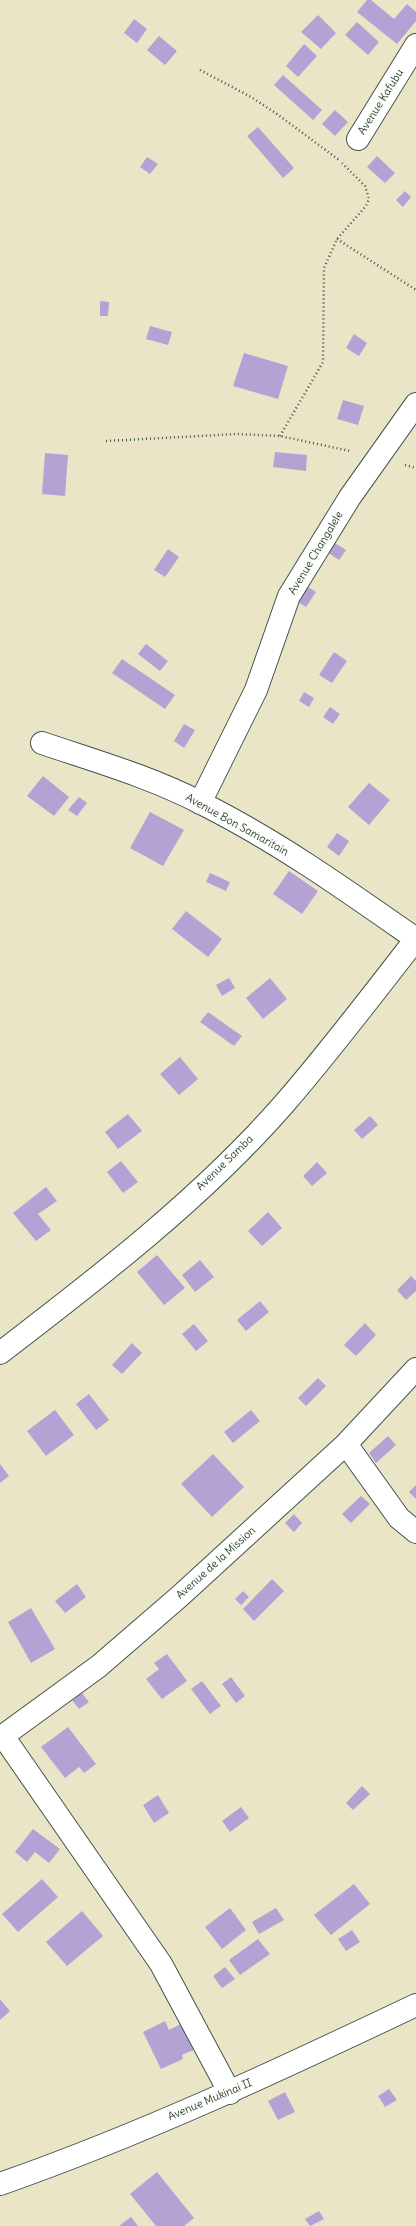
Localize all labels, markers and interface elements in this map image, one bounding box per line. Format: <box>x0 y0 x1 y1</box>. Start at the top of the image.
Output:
street label: Avenue Kafubu <box>356 67 406 137</box>
street label: Avenue Changalele <box>286 509 346 597</box>
street label: Avenue Bon Samaritain <box>183 791 291 859</box>
street label: Avenue Samba <box>194 1133 256 1193</box>
street label: Avenue de la Mission <box>174 1524 258 1602</box>
street label: Avenue Mukinai II <box>166 2076 254 2124</box>

